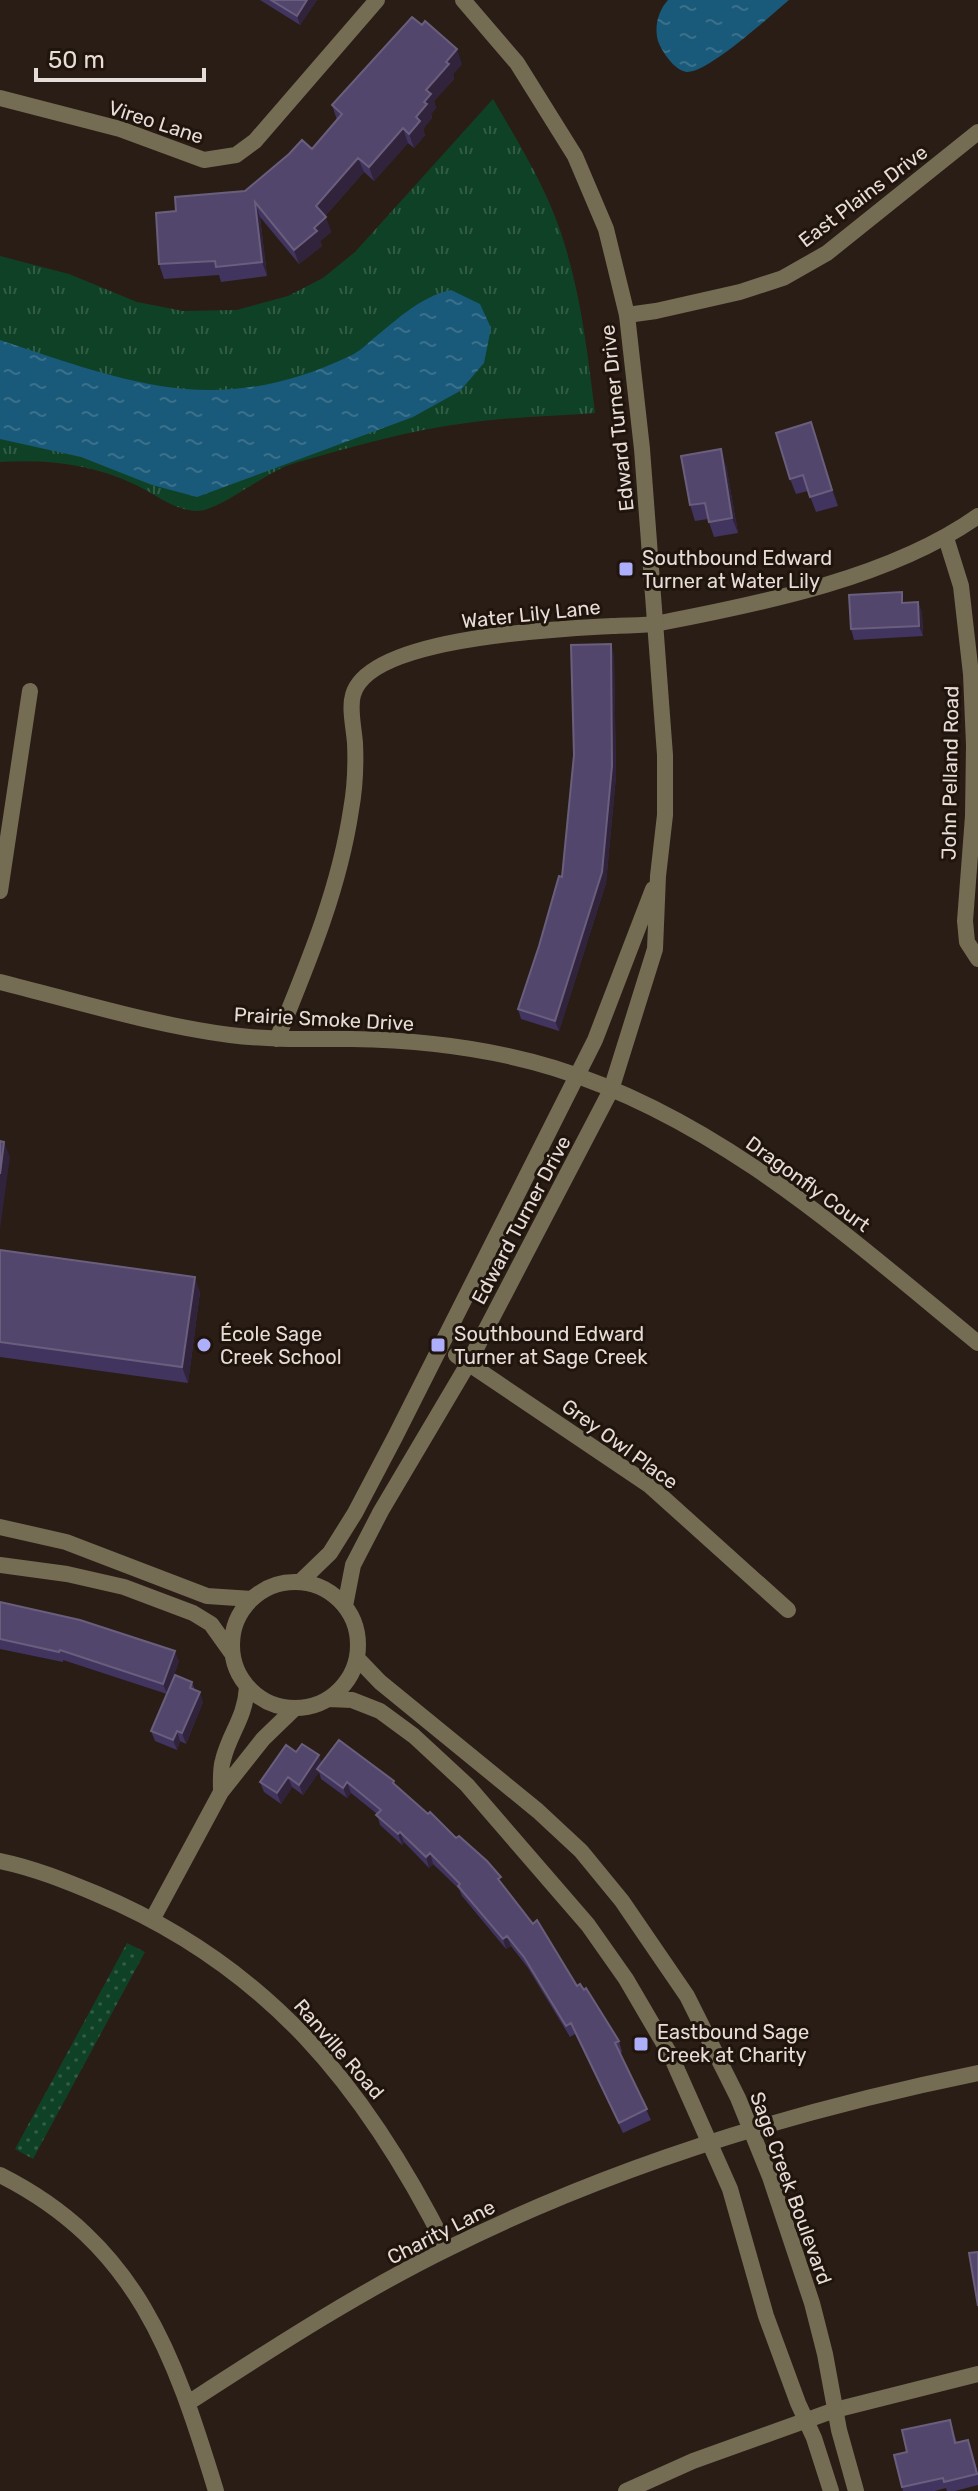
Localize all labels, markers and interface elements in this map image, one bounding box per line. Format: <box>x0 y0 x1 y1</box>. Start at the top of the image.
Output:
scale bar <box>36 32 204 82</box>
text: 50 m <box>48 46 105 74</box>
street label: Vireo Lane <box>105 95 207 149</box>
street label: East Plains Drive <box>794 140 932 252</box>
street label: Edward Turner Drive <box>595 324 639 512</box>
place label: Southbound Edward Turner at Water Lily <box>642 546 832 593</box>
marker: Southbound Edward Turner at Water Lily <box>617 560 635 578</box>
street label: Water Lily Lane <box>460 595 602 633</box>
street label: John Pelland Road <box>936 686 964 860</box>
street label: Prairie Smoke Drive <box>233 1002 415 1036</box>
street label: Dragonfly Court <box>741 1131 875 1237</box>
street label: Edward Turner Drive <box>466 1132 576 1308</box>
place label: École Sage Creek School <box>220 1322 342 1369</box>
place label: Southbound Edward Turner at Sage Creek <box>454 1322 648 1369</box>
marker: École Sage Creek School <box>195 1336 213 1354</box>
marker: Southbound Edward Turner at Sage Creek <box>429 1336 447 1354</box>
street label: Grey Owl Place <box>557 1394 683 1494</box>
street label: Ranville Road <box>289 1994 389 2104</box>
place label: Eastbound Sage Creek at Charity <box>657 2020 809 2067</box>
marker: Eastbound Sage Creek at Charity <box>632 2035 650 2053</box>
street label: Sage Creek Boulevard <box>745 2088 837 2288</box>
street label: Charity Lane <box>383 2195 499 2269</box>

